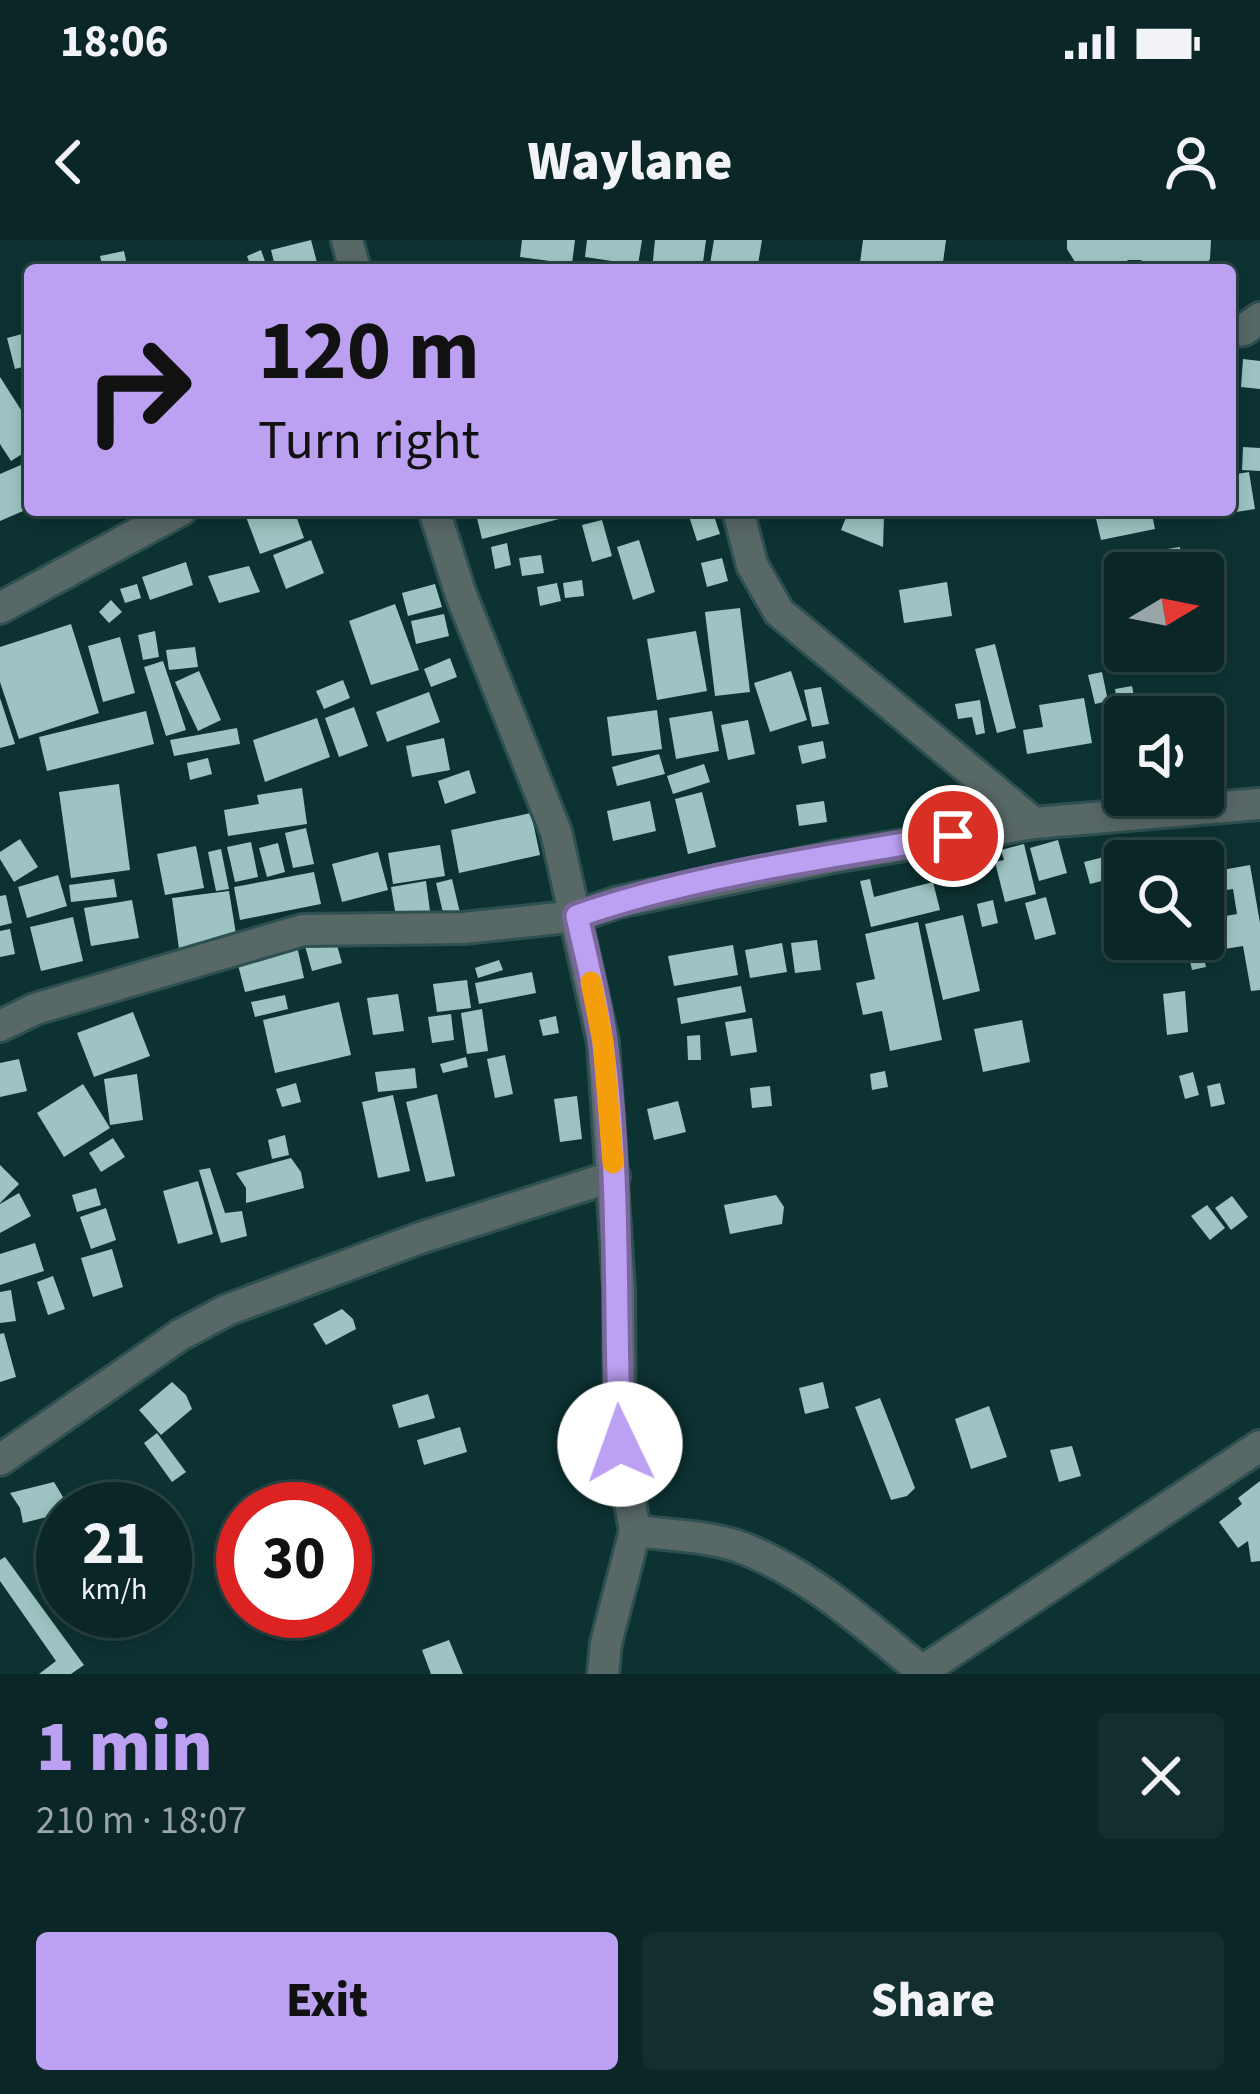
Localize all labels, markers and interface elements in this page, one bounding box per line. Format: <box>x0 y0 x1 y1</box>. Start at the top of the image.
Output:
text: 18:06 <box>60 10 169 74</box>
text: Waylane <box>528 124 732 201</box>
icon: back <box>36 129 102 195</box>
icon: person <box>1158 129 1224 195</box>
text: 120 m <box>258 292 480 412</box>
icon: right <box>60 312 216 468</box>
text: Turn right <box>258 403 480 480</box>
north arrow <box>1104 552 1224 672</box>
map controls <box>1104 552 1224 960</box>
button: sound <box>1104 696 1224 816</box>
pin <box>902 785 1004 887</box>
icon: arrive <box>920 803 986 869</box>
button: search <box>1104 840 1224 960</box>
position arrow <box>557 1381 683 1507</box>
speed limit sign: 30 <box>216 1482 372 1638</box>
text: 21 <box>82 1502 146 1587</box>
text: km/h <box>81 1568 147 1611</box>
text: 1 min <box>36 1696 213 1799</box>
button: close <box>1098 1713 1224 1839</box>
text: 210 m · 18:07 <box>36 1793 247 1849</box>
button: Exit <box>36 1932 618 2070</box>
button: Share <box>642 1932 1224 2070</box>

